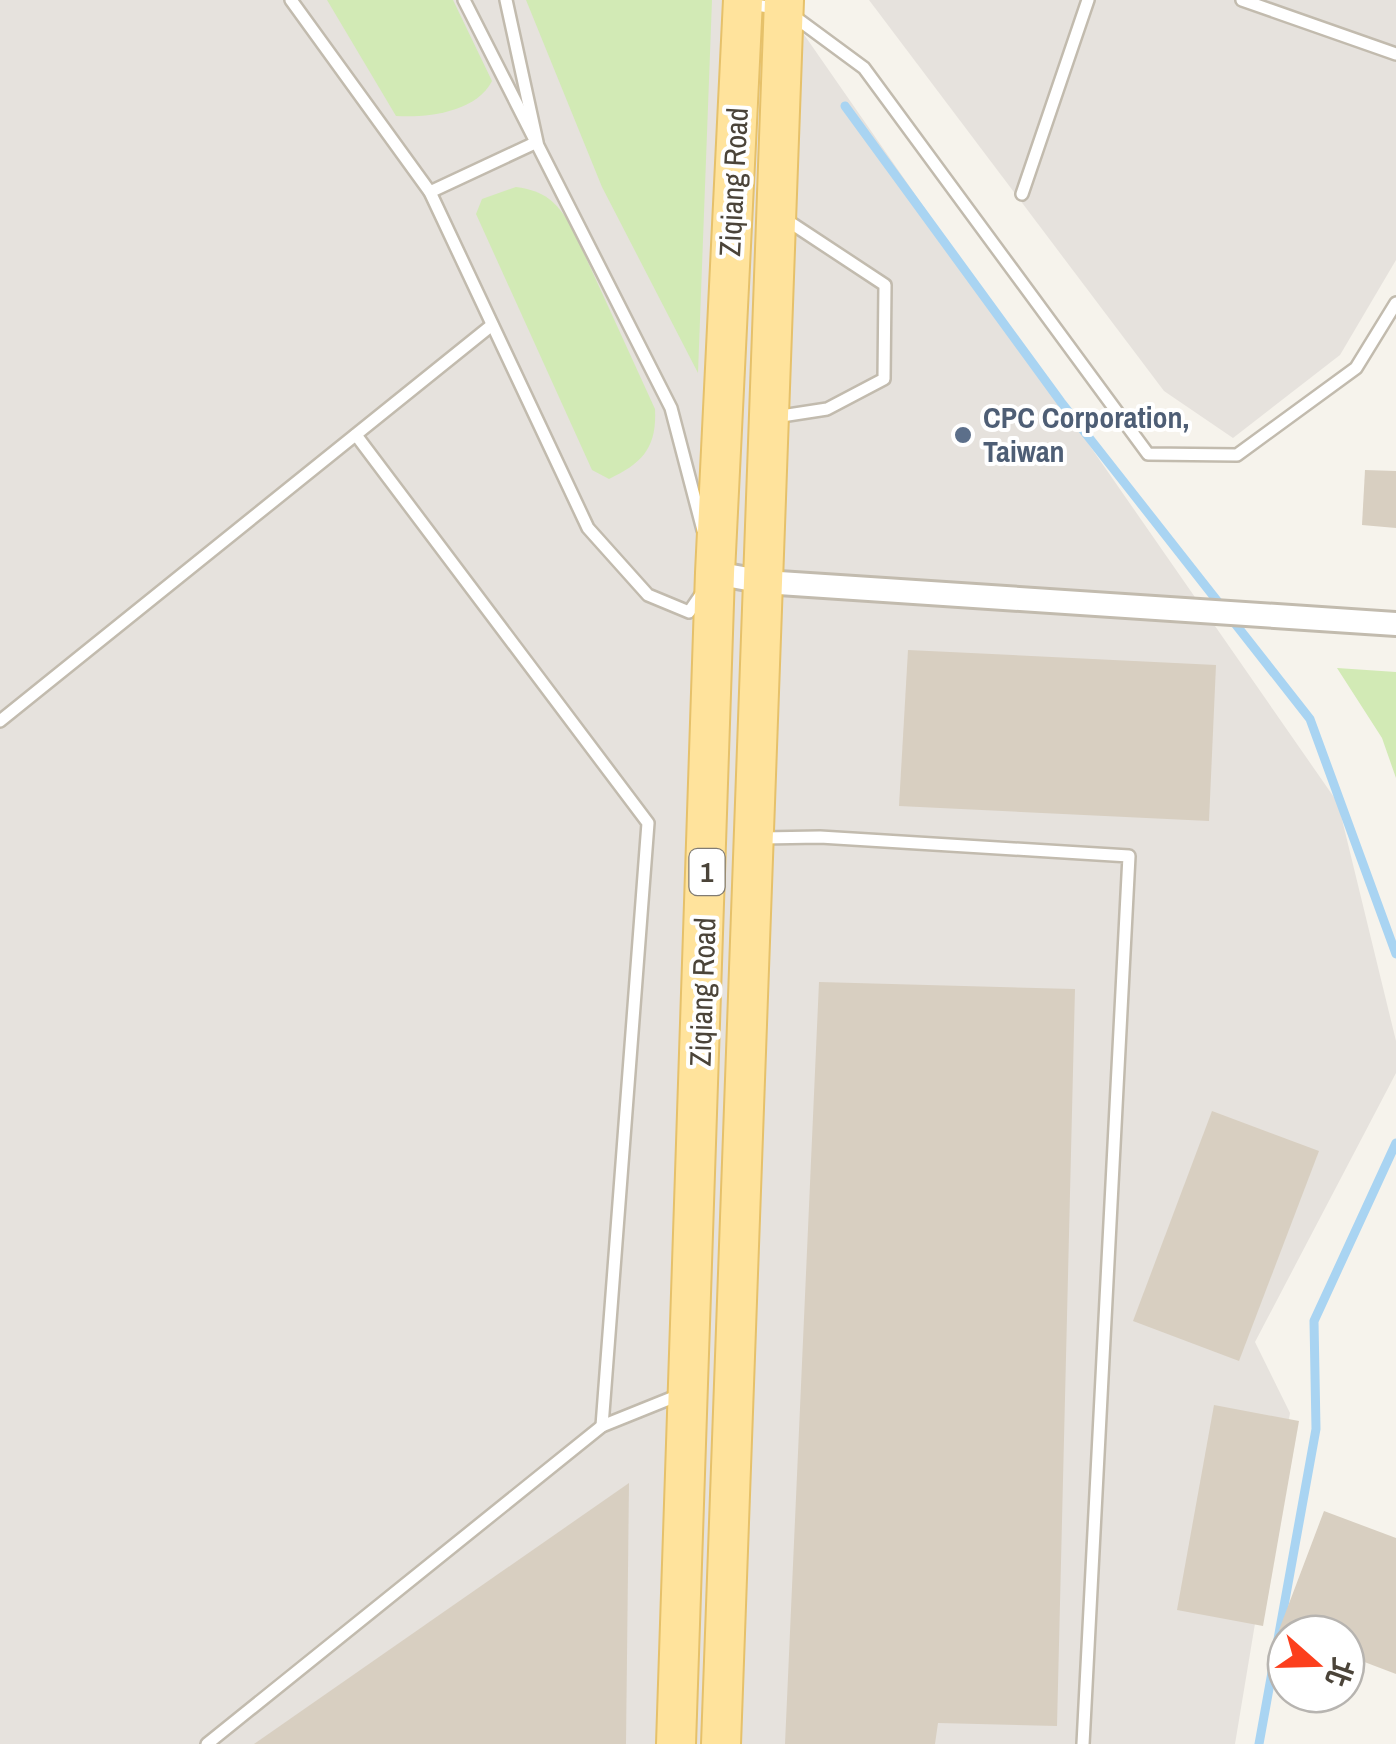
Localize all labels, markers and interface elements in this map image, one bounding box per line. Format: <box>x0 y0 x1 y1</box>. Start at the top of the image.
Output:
street label: Ziqiang Road <box>709 106 757 257</box>
place label: CPC Corporation, Taiwan <box>983 397 1189 471</box>
marker: CPC Corporation, Taiwan <box>952 424 974 446</box>
road number: 1 <box>690 849 724 895</box>
street label: Ziqiang Road <box>679 917 725 1067</box>
north arrow <box>1266 1614 1366 1714</box>
text: 北 <box>1317 1653 1362 1692</box>

